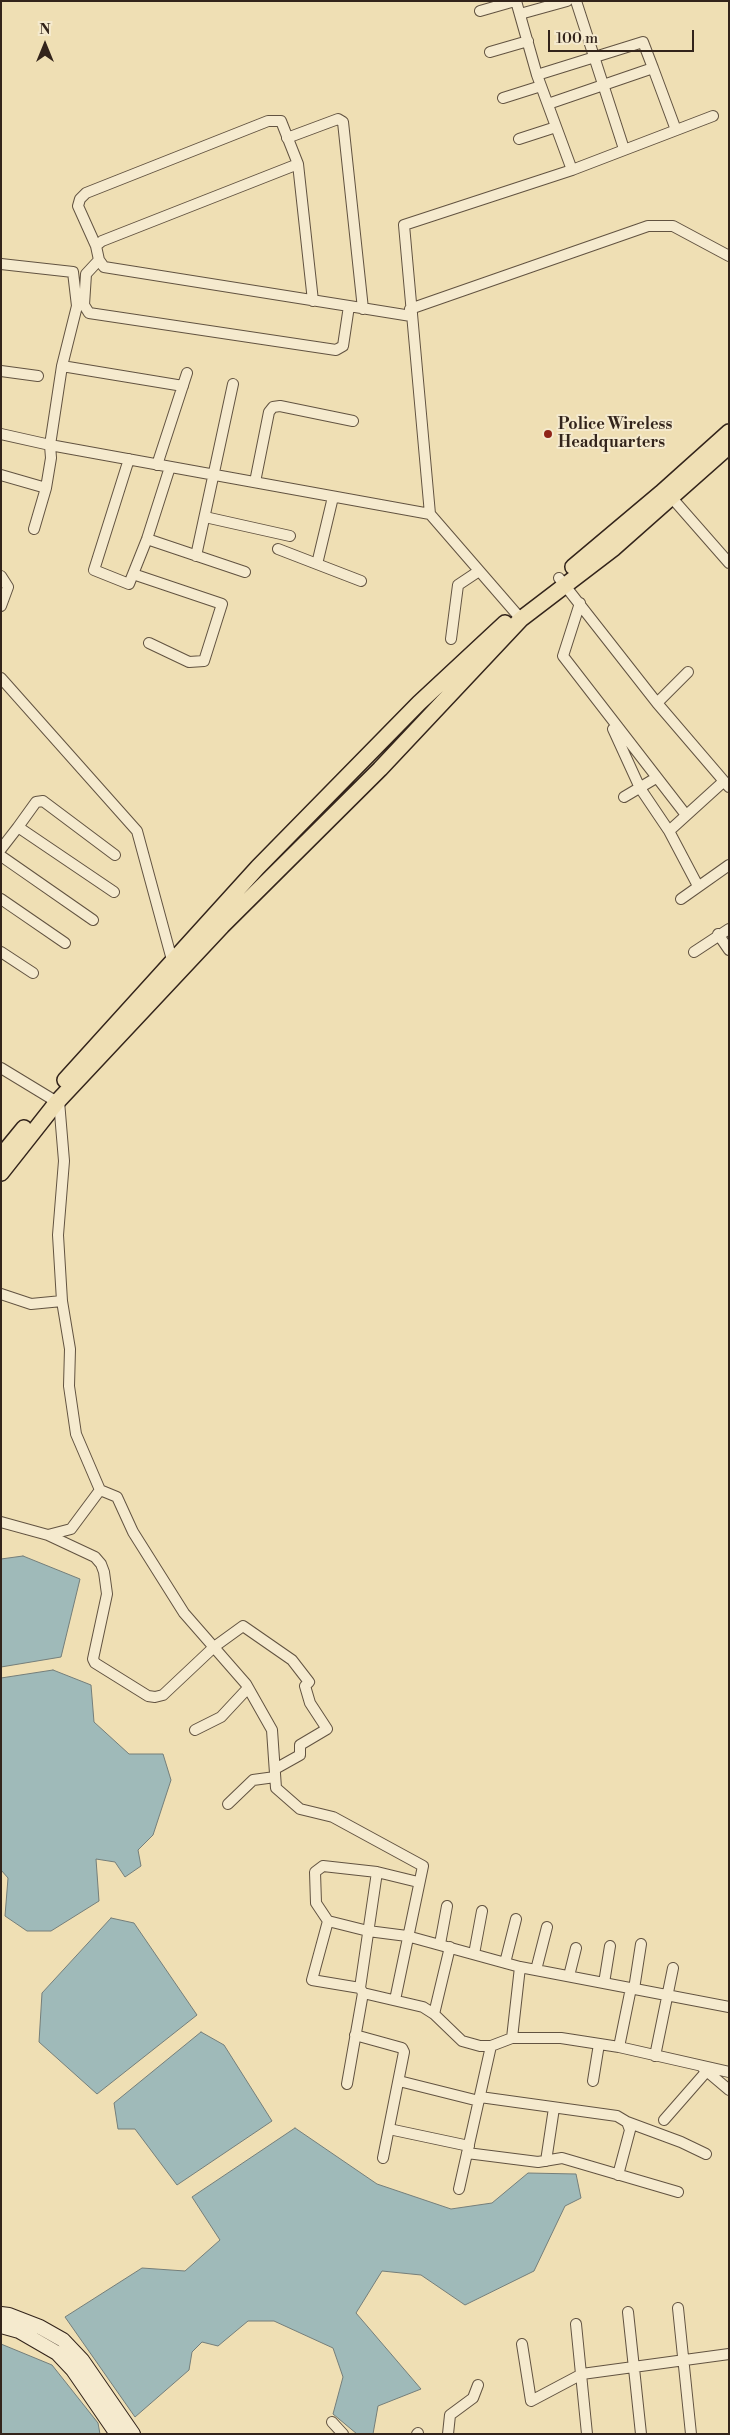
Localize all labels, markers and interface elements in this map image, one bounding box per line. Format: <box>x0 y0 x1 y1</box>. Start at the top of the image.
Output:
north arrow <box>20 20 70 70</box>
scale bar <box>550 20 696 52</box>
text: N <box>39 21 51 39</box>
text: 100 m <box>556 29 598 48</box>
place label: Police Wireless Headquarters <box>558 415 672 453</box>
marker: Police Wireless Headquarters <box>542 428 554 440</box>

